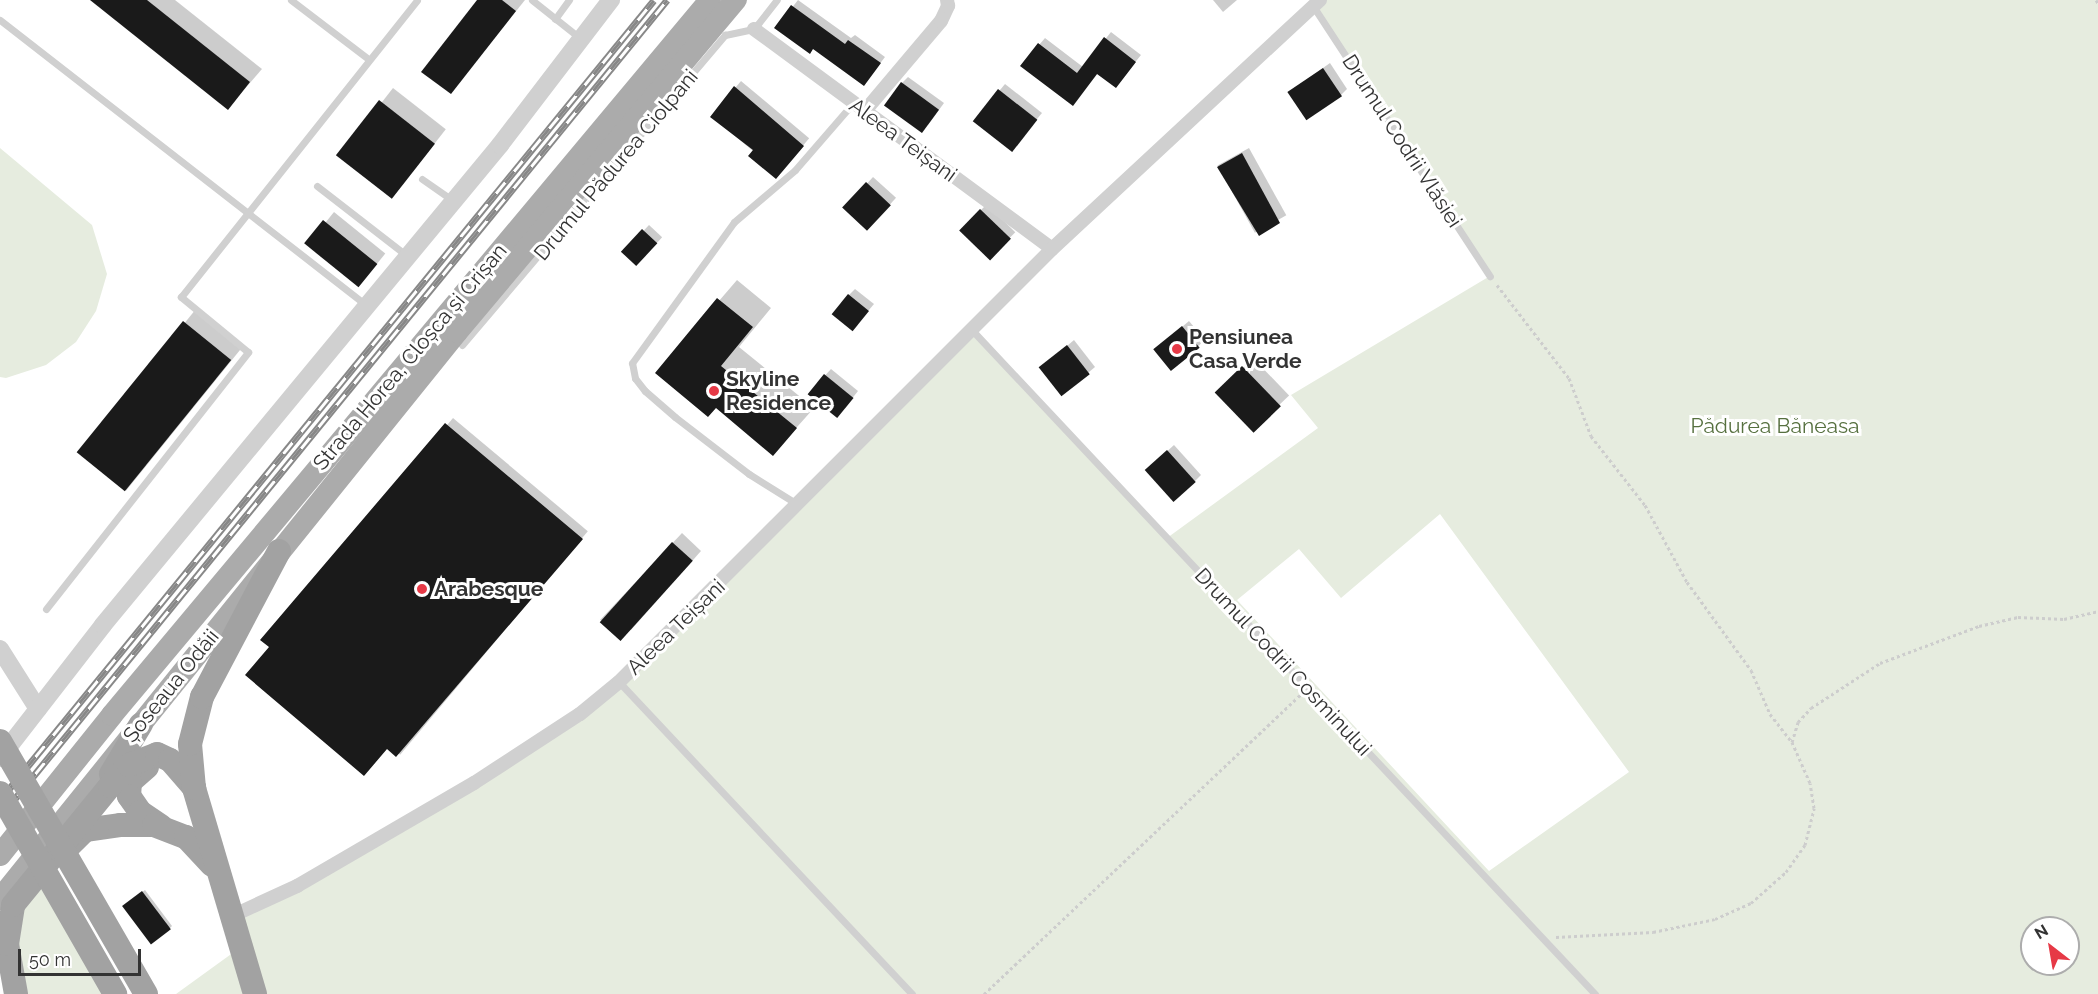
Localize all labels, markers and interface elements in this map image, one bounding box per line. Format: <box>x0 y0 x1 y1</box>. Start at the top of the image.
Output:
street label: Drumul Codrii Vlăsiei <box>1336 49 1468 233</box>
street label: Drumul Pădurea Ciolpani <box>529 64 703 266</box>
street label: Aleea Teișani <box>844 92 962 188</box>
street label: Strada Horea, Cloșca și Crișan <box>308 238 512 476</box>
place label: Pensiunea Casa Verde <box>1189 324 1302 374</box>
marker: Pensiunea Casa Verde <box>1170 342 1184 356</box>
place label: Skyline Residence <box>726 366 831 416</box>
marker: Skyline Residence <box>707 384 721 398</box>
park label: Pădurea Băneasa <box>1690 413 1860 439</box>
street label: Drumul Codrii Cosminului <box>1189 563 1377 761</box>
street label: Aleea Teișani <box>622 574 730 680</box>
place label: Arabesque <box>434 576 543 602</box>
marker: Arabesque <box>415 582 429 596</box>
street label: Șoseaua Odăii <box>118 624 224 748</box>
north arrow <box>2020 916 2080 976</box>
text: N <box>2031 921 2052 943</box>
scale bar <box>21 937 144 975</box>
text: 50 m <box>29 949 71 970</box>

